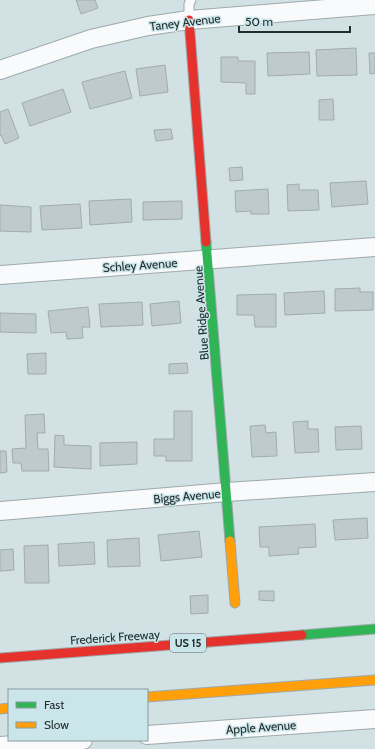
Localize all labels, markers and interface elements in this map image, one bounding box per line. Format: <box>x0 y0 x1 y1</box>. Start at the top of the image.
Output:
scale bar <box>239 8 350 34</box>
street label: Taney Avenue <box>149 10 221 34</box>
text: 50 m <box>245 14 273 29</box>
street label: Schley Avenue <box>102 255 178 275</box>
street label: Blue Ridge Avenue <box>190 265 212 361</box>
street label: Biggs Avenue <box>153 486 221 506</box>
street label: Frederick Freeway <box>70 626 160 648</box>
road number: US 15 <box>170 634 206 652</box>
legend <box>8 689 148 741</box>
text: Fast <box>44 697 64 712</box>
text: Slow <box>44 717 69 732</box>
street label: Apple Avenue <box>225 717 297 737</box>

